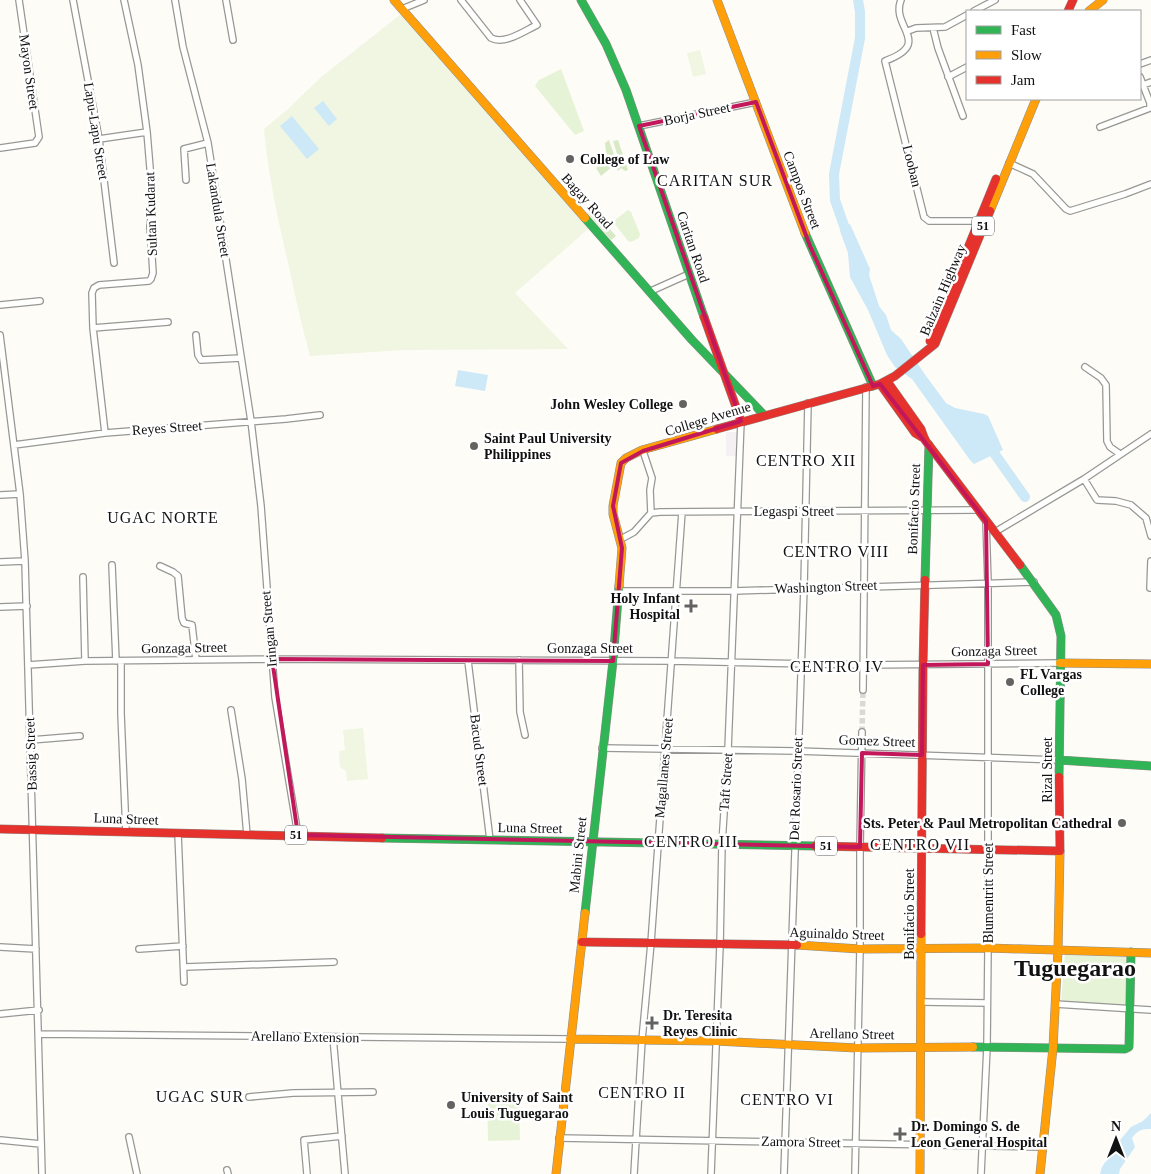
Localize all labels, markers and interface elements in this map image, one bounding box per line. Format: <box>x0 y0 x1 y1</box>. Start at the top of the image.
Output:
legend <box>966 10 1141 100</box>
text: Fast <box>1011 22 1037 38</box>
street label: Mayon Street <box>16 33 42 111</box>
text: Slow <box>1011 47 1042 63</box>
text: Jam <box>1011 72 1035 88</box>
street label: Lapu-Lapu Street <box>81 81 111 181</box>
street label: Borja Street <box>663 100 732 128</box>
street label: Looban <box>900 143 924 189</box>
street label: Campos Street <box>780 149 824 231</box>
place label: College of Law <box>580 152 670 167</box>
marker: College of Law <box>564 153 576 165</box>
street label: Lakandula Street <box>203 162 233 258</box>
street label: Bagay Road <box>558 170 616 232</box>
street label: Sultan Kudarat <box>142 171 160 256</box>
district label: CARITAN SUR <box>657 172 773 189</box>
street label: Caritan Road <box>674 209 712 285</box>
road number: 51 <box>972 217 994 236</box>
street label: Balzain Highway <box>917 242 969 338</box>
place label: John Wesley College <box>550 397 673 412</box>
marker: John Wesley College <box>677 398 689 410</box>
street label: College Avenue <box>663 399 753 439</box>
street label: Reyes Street <box>131 418 203 438</box>
place label: Saint Paul University Philippines <box>484 431 612 462</box>
marker: Saint Paul University Philippines <box>468 440 480 452</box>
district label: CENTRO XII <box>756 452 856 469</box>
street label: Bonifacio Street <box>905 463 923 555</box>
street label: Legaspi Street <box>754 504 834 519</box>
district label: UGAC NORTE <box>107 509 219 526</box>
district label: CENTRO VIII <box>783 543 889 560</box>
street label: Washington Street <box>774 578 878 596</box>
street label: Iringan Street <box>258 590 280 668</box>
place label: Holy Infant Hospital <box>610 591 680 622</box>
marker: Holy Infant Hospital <box>684 599 698 613</box>
street label: Gonzaga Street <box>141 640 227 656</box>
street label: Gonzaga Street <box>547 641 633 656</box>
street label: Gonzaga Street <box>951 643 1037 659</box>
district label: CENTRO IV <box>790 658 884 675</box>
place label: FL Vargas College <box>1020 667 1082 698</box>
marker: FL Vargas College <box>1004 676 1016 688</box>
street label: Bacud Street <box>467 713 491 787</box>
street label: Bassig Street <box>22 717 40 791</box>
street label: Magallanes Street <box>652 717 676 819</box>
street label: Gomez Street <box>838 732 916 750</box>
street label: Del Rosario Street <box>787 737 805 841</box>
street label: Rizal Street <box>1040 737 1055 803</box>
street label: Taft Street <box>716 752 736 812</box>
street label: Luna Street <box>93 810 159 828</box>
street label: Mabini Street <box>567 816 589 894</box>
place label: Sts. Peter & Paul Metropolitan Cathedral <box>863 816 1112 831</box>
marker: Sts. Peter & Paul Metropolitan Cathedral <box>1116 817 1128 829</box>
street label: Luna Street <box>497 820 563 836</box>
road number: 51 <box>285 826 307 844</box>
district label: CENTRO III <box>644 833 738 850</box>
road number: 51 <box>815 836 837 856</box>
district label: CENTRO VII <box>870 836 970 853</box>
street label: Blumentritt Street <box>981 843 996 943</box>
street label: Bonifacio Street <box>902 868 917 960</box>
street label: Aguinaldo Street <box>789 925 885 943</box>
district label: Tuguegarao <box>1014 955 1136 981</box>
place label: Dr. Teresita Reyes Clinic <box>663 1008 737 1039</box>
marker: Dr. Teresita Reyes Clinic <box>645 1016 659 1030</box>
street label: Arellano Street <box>809 1026 895 1042</box>
street label: Arellano Extension <box>251 1029 359 1045</box>
district label: CENTRO II <box>598 1084 686 1101</box>
district label: UGAC SUR <box>156 1088 244 1105</box>
place label: University of Saint Louis Tuguegarao <box>461 1090 573 1121</box>
district label: CENTRO VI <box>740 1091 834 1108</box>
marker: University of Saint Louis Tuguegarao <box>445 1099 457 1111</box>
north arrow <box>1091 1114 1141 1164</box>
place label: Dr. Domingo S. de Leon General Hospital <box>911 1119 1047 1150</box>
text: N <box>1111 1119 1121 1134</box>
marker: Dr. Domingo S. de Leon General Hospital <box>893 1127 907 1141</box>
street label: Zamora Street <box>761 1134 841 1150</box>

